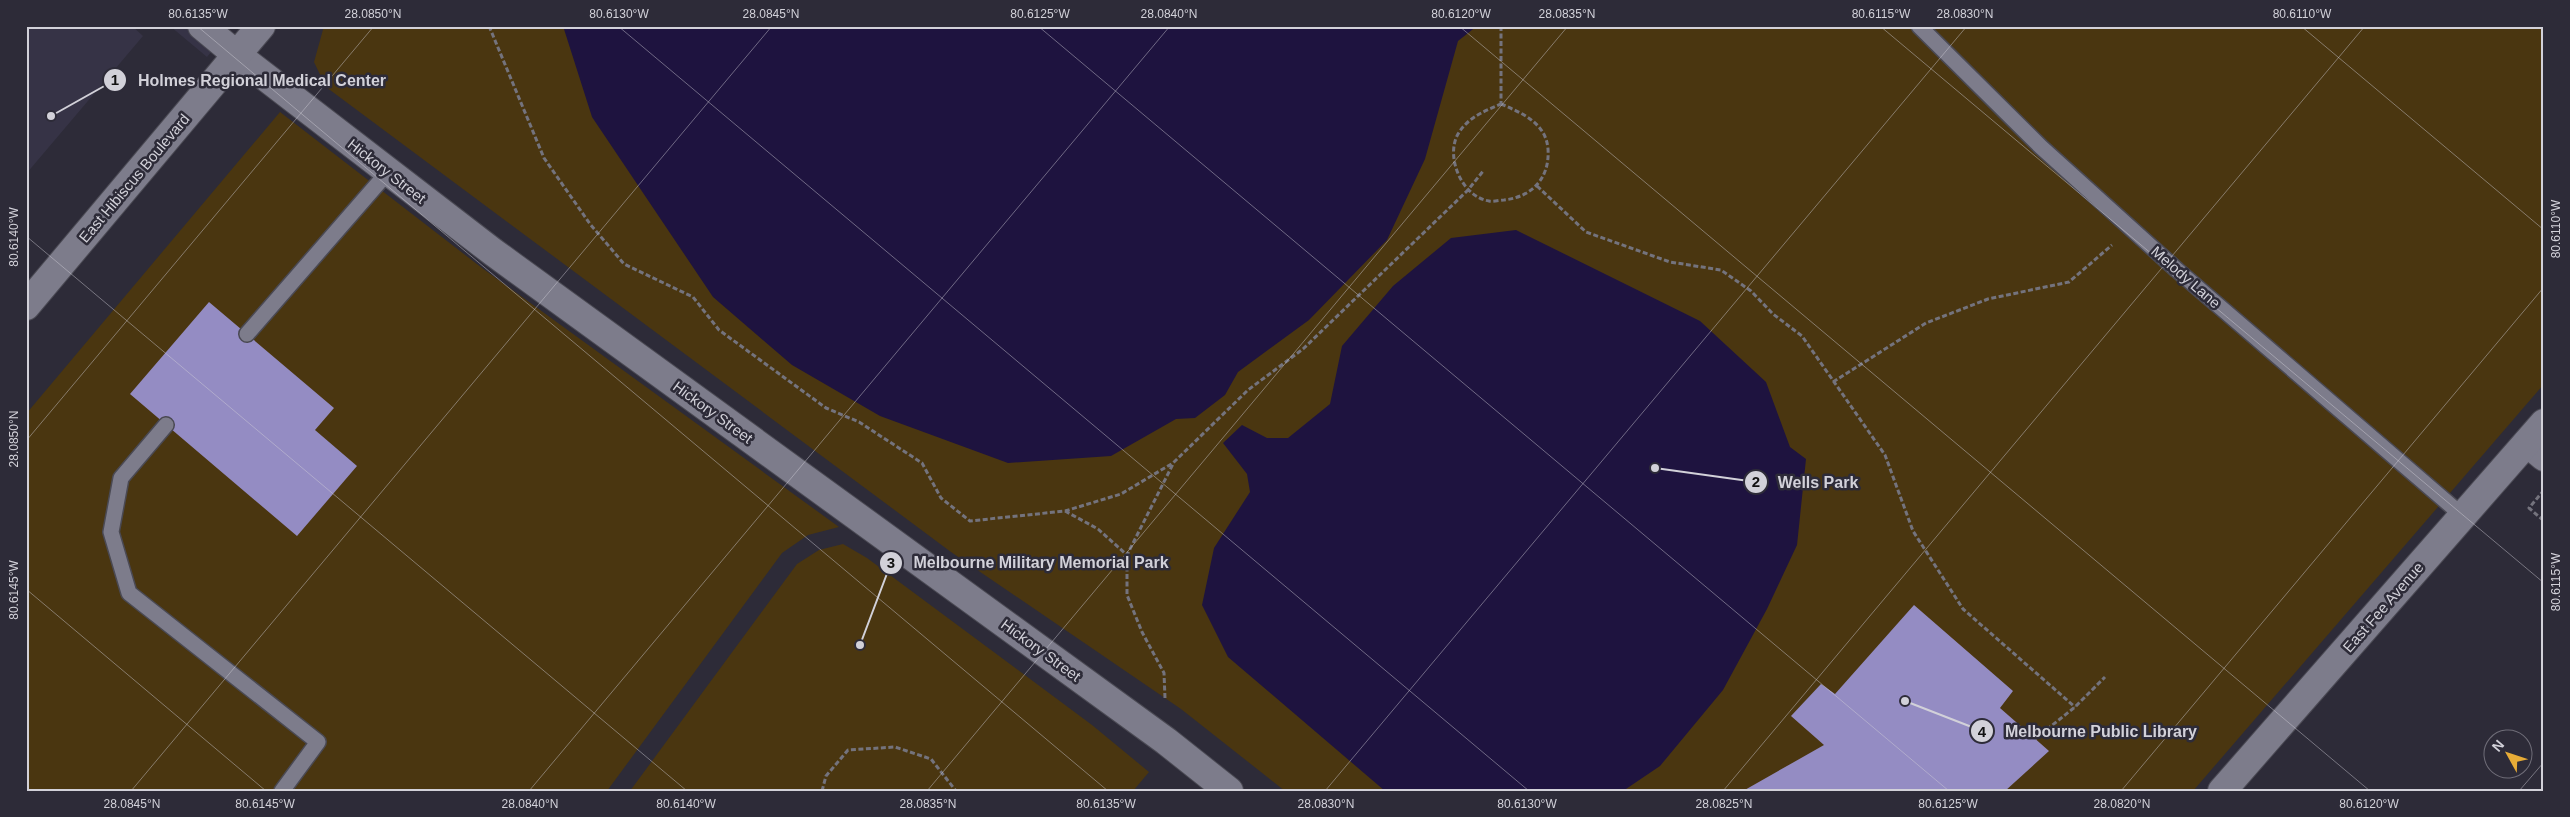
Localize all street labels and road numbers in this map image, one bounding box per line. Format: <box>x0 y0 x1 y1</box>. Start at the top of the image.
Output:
street label: East Hibiscus Boulevard <box>75 110 193 246</box>
street label: Hickory Street <box>345 135 430 207</box>
street label: Melody Lane <box>2148 242 2224 312</box>
street label: Hickory Street <box>670 377 757 447</box>
street label: East Fee Avenue <box>2339 558 2427 656</box>
street label: Hickory Street <box>998 615 1085 685</box>

